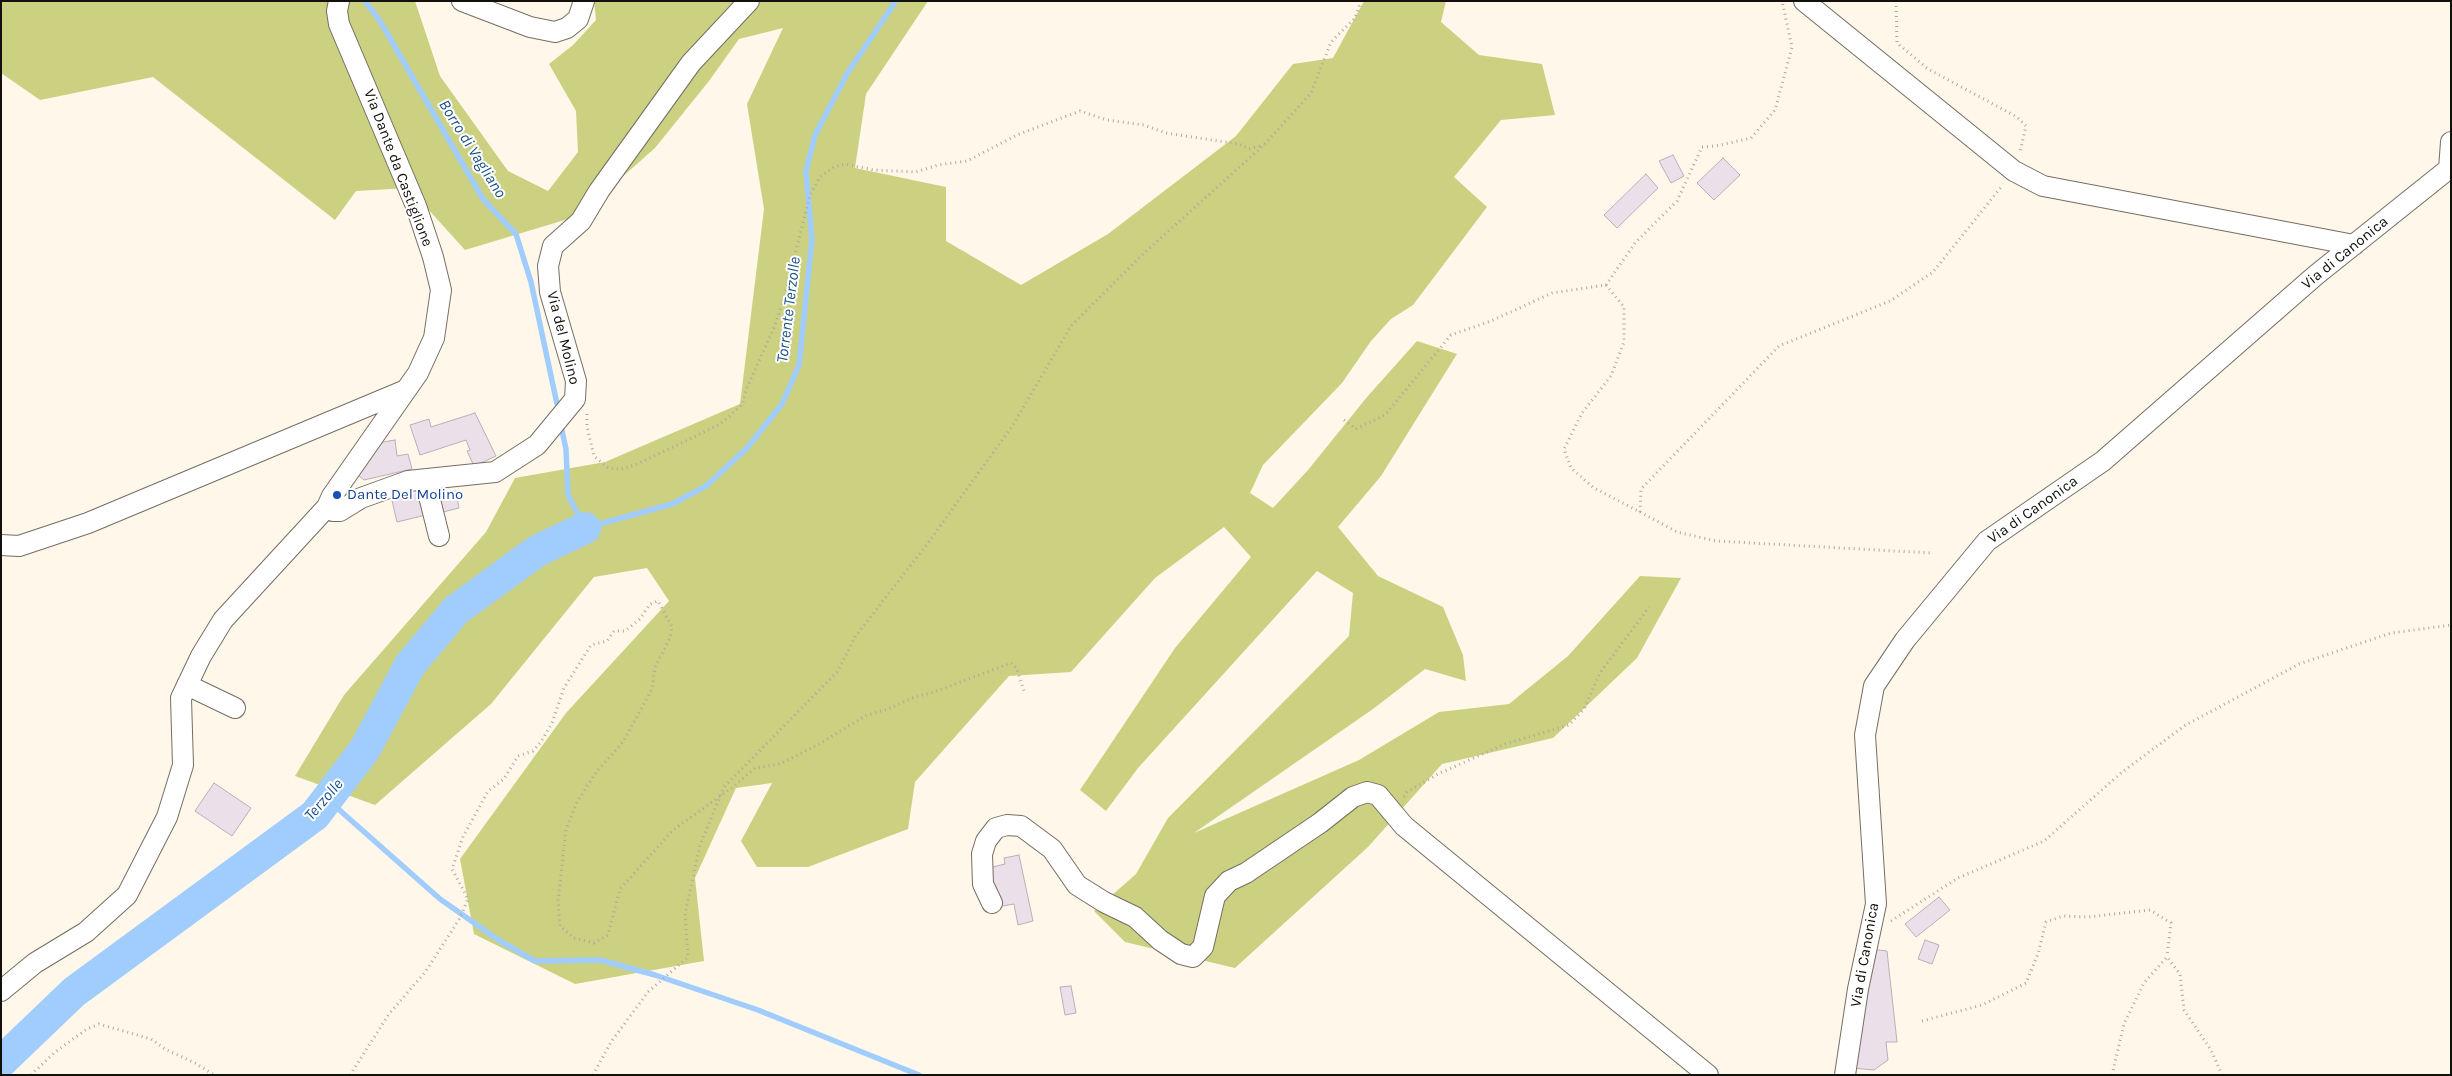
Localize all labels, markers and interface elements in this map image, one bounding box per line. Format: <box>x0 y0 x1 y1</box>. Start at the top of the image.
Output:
street label: Via Dante da Castiglione <box>360 87 436 249</box>
water label: Borro di Vagliano <box>434 96 510 202</box>
street label: Via di Canonica <box>2298 213 2392 293</box>
water label: Torrente Terzolle <box>773 256 805 364</box>
street label: Via del Molino <box>543 289 583 387</box>
street label: Via di Canonica <box>1984 472 2082 548</box>
place label: Dante Del Molino <box>347 486 463 504</box>
marker: Dante Del Molino <box>331 489 343 501</box>
water label: Terzolle <box>301 775 347 825</box>
street label: Via di Canonica <box>1847 901 1883 1009</box>

